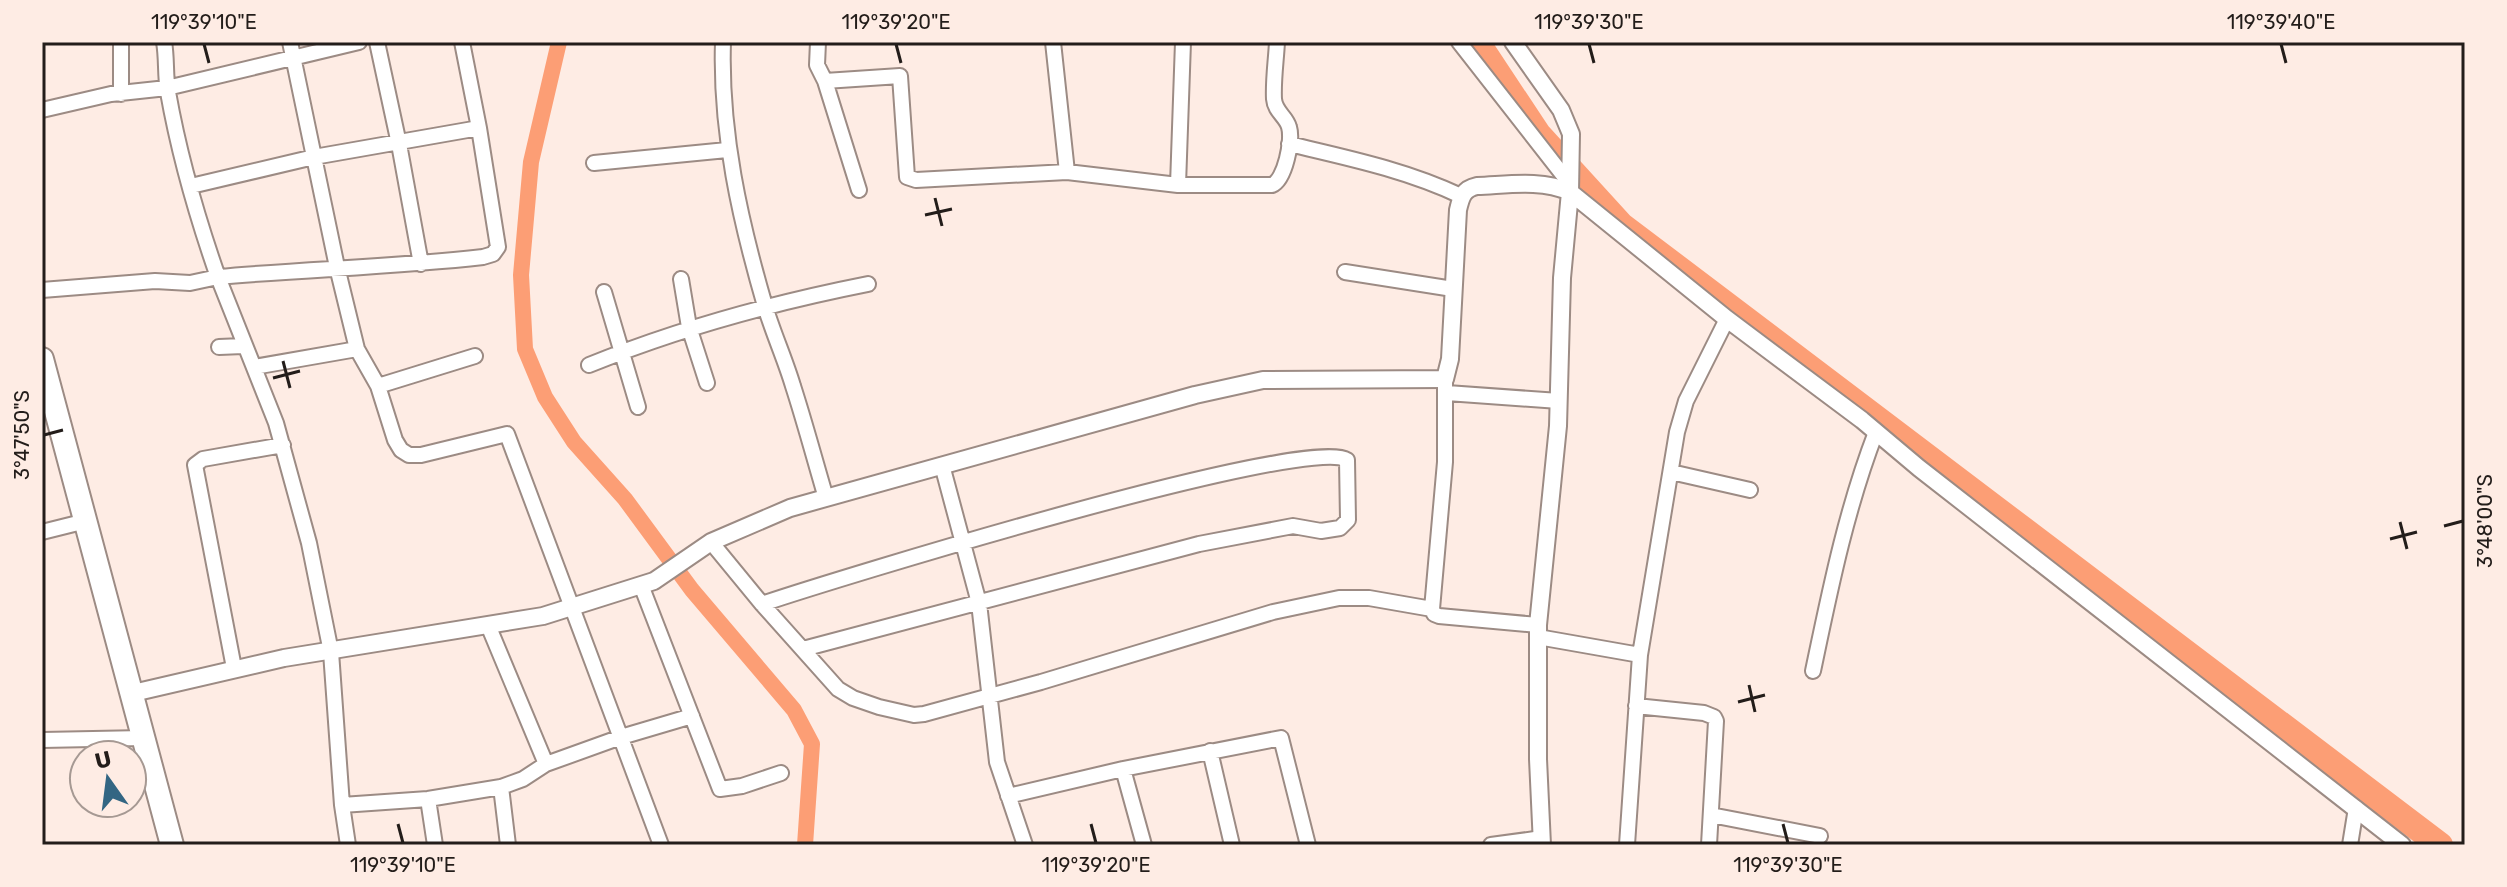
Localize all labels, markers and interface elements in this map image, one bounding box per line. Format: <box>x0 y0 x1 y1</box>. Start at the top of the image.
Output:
text: 119°39'10"E <box>151 10 257 34</box>
text: 119°39'20"E <box>841 10 951 34</box>
text: 119°39'30"E <box>1534 10 1644 34</box>
text: 119°39'40"E <box>2227 10 2335 34</box>
text: 3°47'50"S <box>10 390 34 480</box>
text: 3°48'00"S <box>2473 474 2497 568</box>
north arrow <box>68 739 148 819</box>
text: U <box>92 745 114 775</box>
text: 119°39'10"E <box>350 853 456 877</box>
text: 119°39'20"E <box>1041 853 1151 877</box>
text: 119°39'30"E <box>1733 853 1843 877</box>

